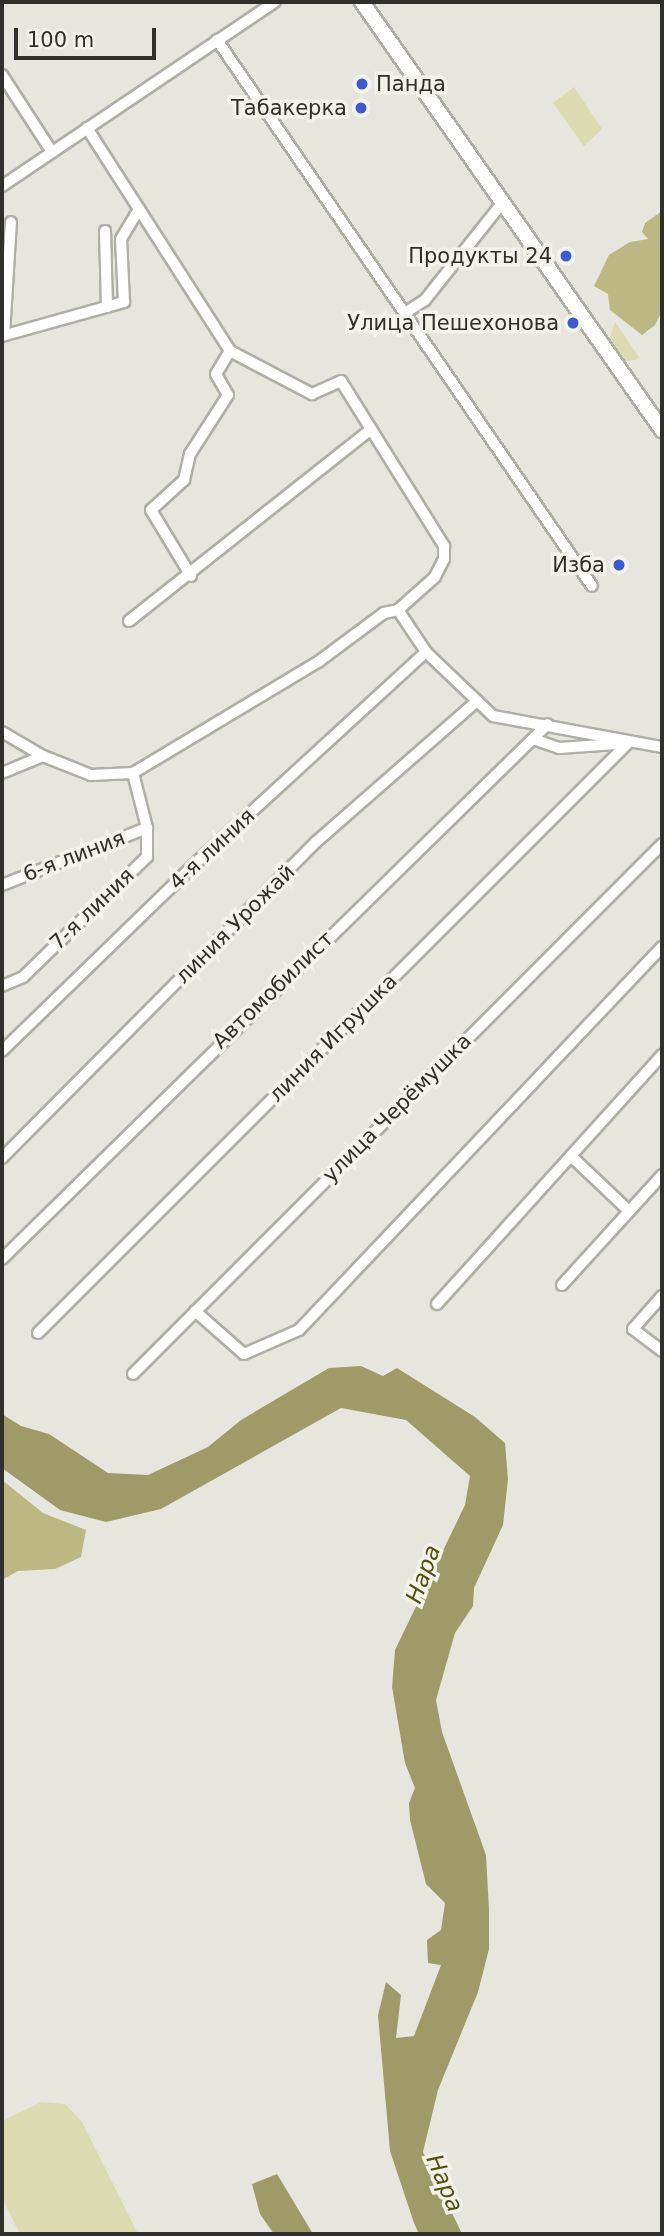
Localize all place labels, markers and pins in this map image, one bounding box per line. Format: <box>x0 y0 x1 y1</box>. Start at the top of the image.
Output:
place label: Панда <box>376 71 446 97</box>
marker: Панда <box>354 76 370 92</box>
place label: Табакерка <box>231 95 347 121</box>
marker: Табакерка <box>353 100 369 116</box>
place label: Продукты 24 <box>408 243 552 269</box>
marker: Продукты 24 <box>558 248 574 264</box>
place label: Улица Пешехонова <box>347 310 559 336</box>
marker: Улица Пешехонова <box>565 315 581 331</box>
place label: Изба <box>552 552 605 578</box>
marker: Изба <box>611 557 627 573</box>

